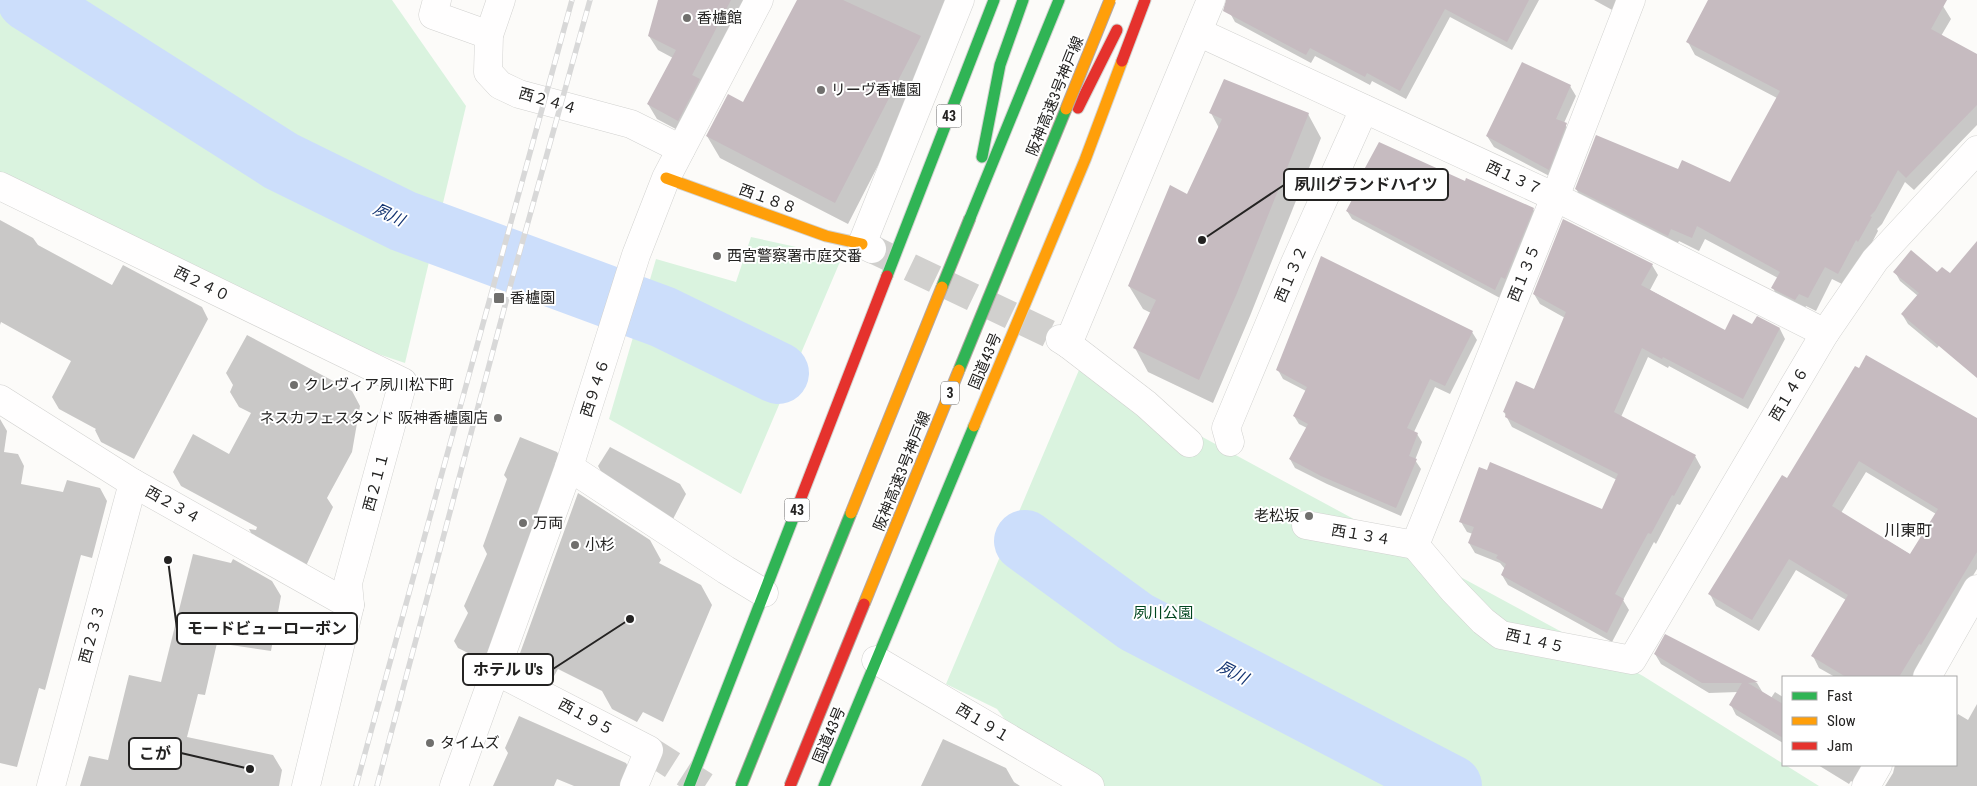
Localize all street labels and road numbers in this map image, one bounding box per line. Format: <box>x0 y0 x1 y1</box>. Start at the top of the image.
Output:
street label: 阪神高速3号神戸線 <box>1023 34 1087 158</box>
street label: 西２４４ <box>517 84 579 118</box>
road number: 43 <box>936 104 962 128</box>
street label: 西１３７ <box>1483 157 1545 199</box>
street label: 西１８８ <box>737 180 799 218</box>
street label: 西１３５ <box>1504 242 1544 304</box>
street label: 西１３２ <box>1271 243 1311 305</box>
street label: 西２４０ <box>171 263 233 305</box>
street label: 国道43号 <box>965 330 1005 392</box>
street label: 西９４６ <box>577 357 613 419</box>
street label: 西１４６ <box>1766 364 1812 424</box>
road number: 3 <box>941 382 959 404</box>
street label: 阪神高速3号神戸線 <box>870 409 934 533</box>
street label: 西２１１ <box>360 451 392 513</box>
street label: 西２３４ <box>142 483 204 527</box>
road number: 43 <box>784 498 810 522</box>
street label: 西１３４ <box>1330 521 1392 549</box>
street label: 西２３３ <box>76 603 108 665</box>
street label: 西１４５ <box>1504 625 1566 657</box>
street label: 西１９５ <box>555 695 617 739</box>
street label: 西１９１ <box>953 700 1013 746</box>
street label: 国道43号 <box>809 704 849 766</box>

